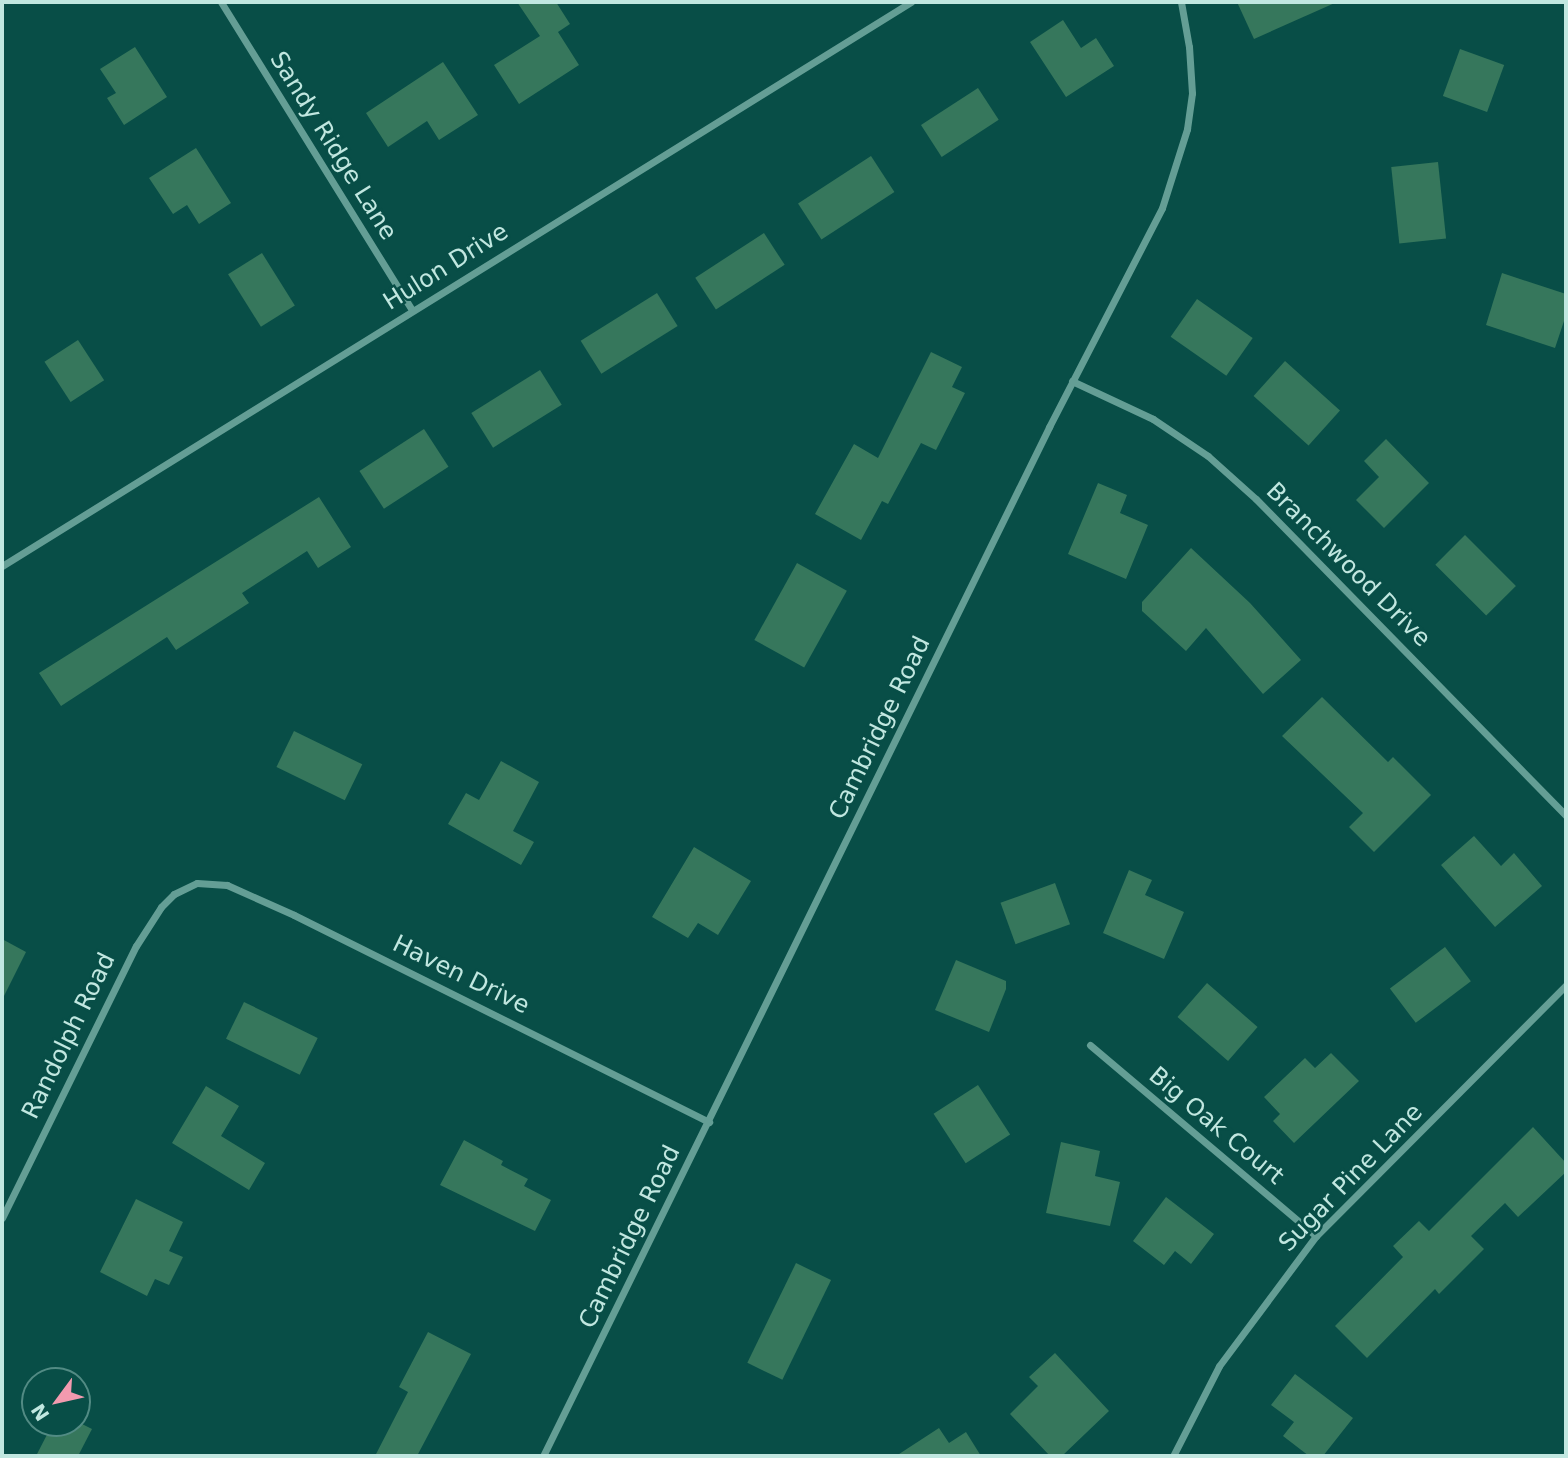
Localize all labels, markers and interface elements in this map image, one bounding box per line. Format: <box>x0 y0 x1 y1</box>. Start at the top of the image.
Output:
street label: Sandy Ridge Lane <box>263 47 403 245</box>
street label: Hulon Drive <box>378 217 514 317</box>
street label: Branchwood Drive <box>1260 477 1436 653</box>
street label: Cambridge Road <box>823 632 937 824</box>
street label: Haven Drive <box>388 929 534 1021</box>
street label: Randolph Road <box>16 948 122 1124</box>
street label: Big Oak Court <box>1143 1061 1289 1191</box>
street label: Sugar Pine Lane <box>1273 1098 1429 1258</box>
street label: Cambridge Road <box>573 1141 687 1333</box>
north arrow <box>21 1367 91 1437</box>
text: N <box>27 1400 54 1425</box>

